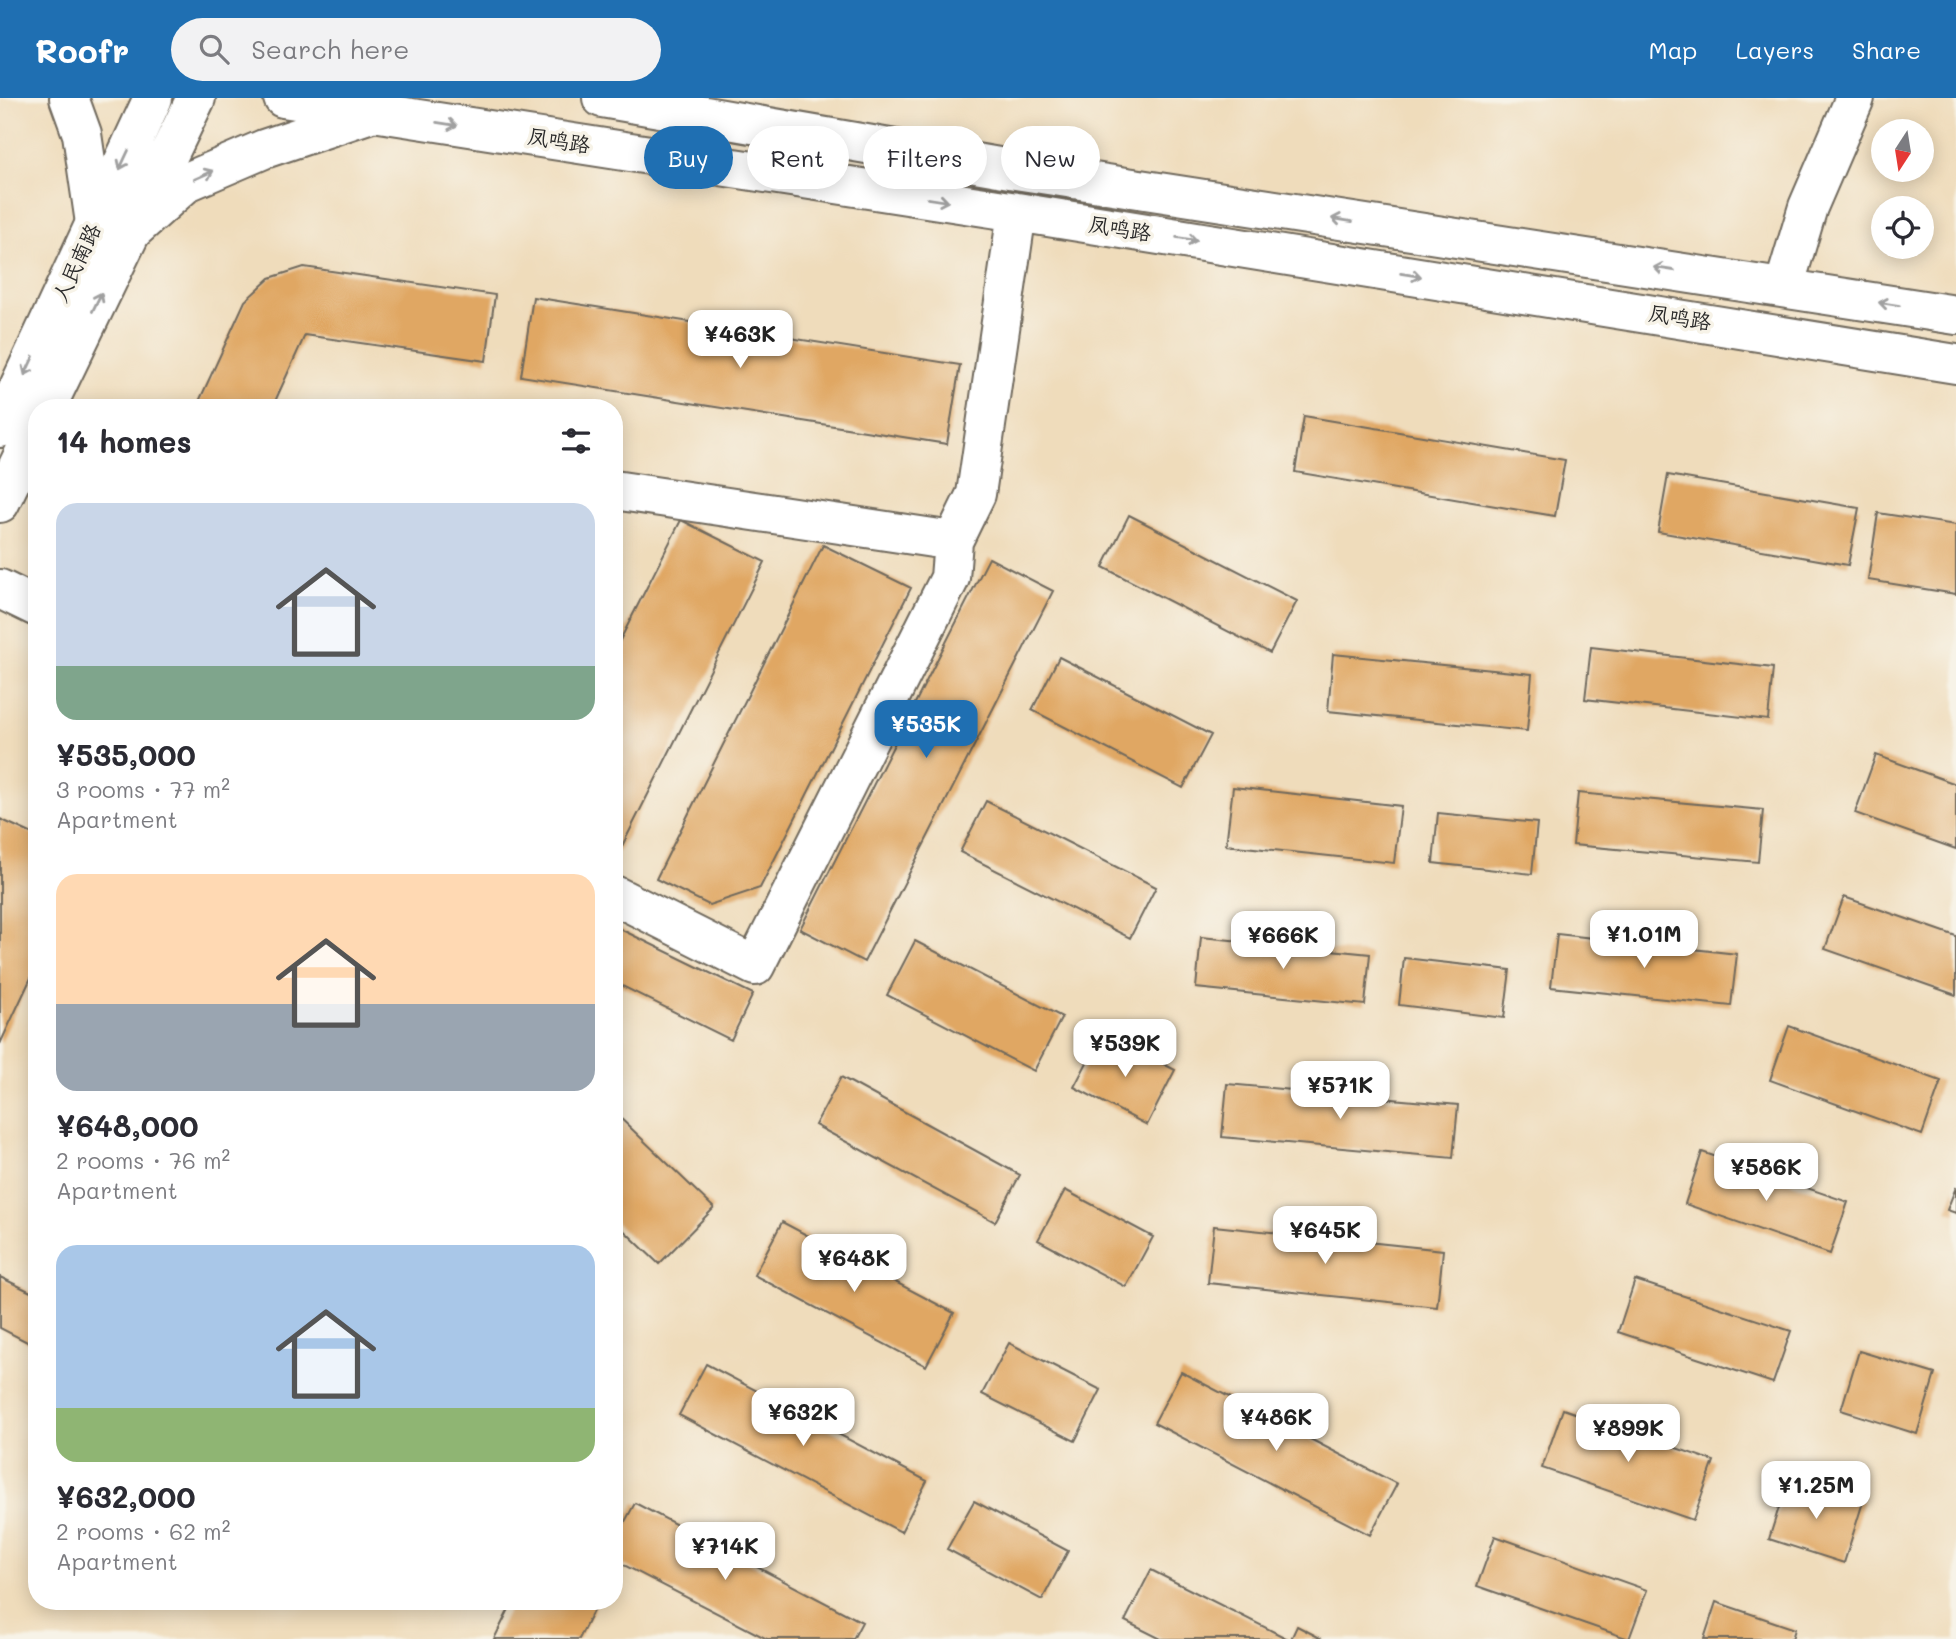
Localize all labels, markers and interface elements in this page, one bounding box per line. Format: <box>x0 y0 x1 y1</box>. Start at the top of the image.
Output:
search box <box>171 18 661 81</box>
text: Roofr <box>35 28 129 71</box>
icon: search <box>195 30 233 68</box>
text: Search here <box>251 32 409 66</box>
text: Map <box>1649 34 1697 65</box>
text: Layers <box>1735 34 1814 65</box>
text: Share <box>1852 34 1921 65</box>
one-way arrow <box>435 117 458 130</box>
north arrow <box>1871 119 1934 182</box>
map controls <box>1871 119 1934 259</box>
street label: 凤鸣路 <box>526 121 592 158</box>
chip: Buy <box>644 126 733 189</box>
chip: Rent <box>747 126 849 189</box>
chip: Filters <box>863 126 987 189</box>
chip: New <box>1001 126 1100 189</box>
one-way arrow <box>117 149 131 170</box>
one-way arrow <box>193 168 214 181</box>
one-way arrow <box>926 194 949 207</box>
button: locate <box>1871 196 1934 259</box>
street label: 凤鸣路 <box>1087 209 1153 246</box>
one-way arrow <box>1331 213 1354 226</box>
street label: 人民南路 <box>46 219 106 306</box>
one-way arrow <box>1175 233 1198 246</box>
one-way arrow <box>1653 262 1676 275</box>
one-way arrow <box>1400 269 1422 282</box>
one-way arrow <box>91 292 105 313</box>
one-way arrow <box>1878 297 1901 310</box>
street label: 凤鸣路 <box>1647 298 1713 335</box>
pin: ¥463K <box>691 310 789 370</box>
text: ¥463K <box>704 318 776 348</box>
one-way arrow <box>21 355 35 376</box>
text: 14 homes <box>56 421 192 461</box>
icon: filters <box>557 422 595 460</box>
icon: home <box>263 549 389 675</box>
pin: ¥535K <box>877 700 975 760</box>
text: ¥535K <box>891 708 961 738</box>
text: ¥535,000 <box>56 734 196 774</box>
text: 3 rooms · 77 m² <box>56 774 230 804</box>
text: Apartment <box>56 804 178 834</box>
pin: ¥1.01M <box>1587 910 1701 970</box>
pin: ¥666K <box>1234 912 1332 971</box>
text: ¥1.01M <box>1606 918 1682 948</box>
text: ¥666K <box>1247 919 1319 949</box>
icon: home <box>263 920 389 1046</box>
pin: ¥539K <box>1076 1020 1174 1079</box>
text: ¥539K <box>1089 1027 1161 1057</box>
pin: ¥571K <box>1291 1062 1389 1121</box>
text: ¥571K <box>1307 1069 1373 1099</box>
text: ¥648,000 <box>56 1105 199 1145</box>
pin: ¥586K <box>1717 1144 1815 1203</box>
text: 2 rooms · 76 m² <box>56 1145 230 1175</box>
text: ¥586K <box>1730 1151 1802 1181</box>
text: Apartment <box>56 1175 178 1205</box>
pin: ¥645K <box>1276 1206 1374 1266</box>
text: ¥645K <box>1289 1214 1361 1244</box>
pin: ¥648K <box>805 1234 903 1294</box>
text: ¥648K <box>818 1242 890 1272</box>
icon: home <box>263 1291 389 1417</box>
pin: ¥632K <box>754 1388 852 1448</box>
pin: ¥486K <box>1227 1394 1325 1453</box>
text: ¥632K <box>768 1396 838 1426</box>
text: ¥486K <box>1240 1401 1312 1431</box>
pin: ¥899K <box>1579 1404 1677 1464</box>
text: ¥899K <box>1592 1412 1664 1442</box>
pin: ¥1.25M <box>1759 1462 1873 1521</box>
text: ¥1.25M <box>1777 1469 1855 1499</box>
text: ¥632,000 <box>56 1476 196 1516</box>
text: 2 rooms · 62 m² <box>56 1516 230 1546</box>
pin: ¥714K <box>676 1522 774 1582</box>
text: ¥714K <box>691 1530 759 1560</box>
text: Apartment <box>56 1546 178 1576</box>

